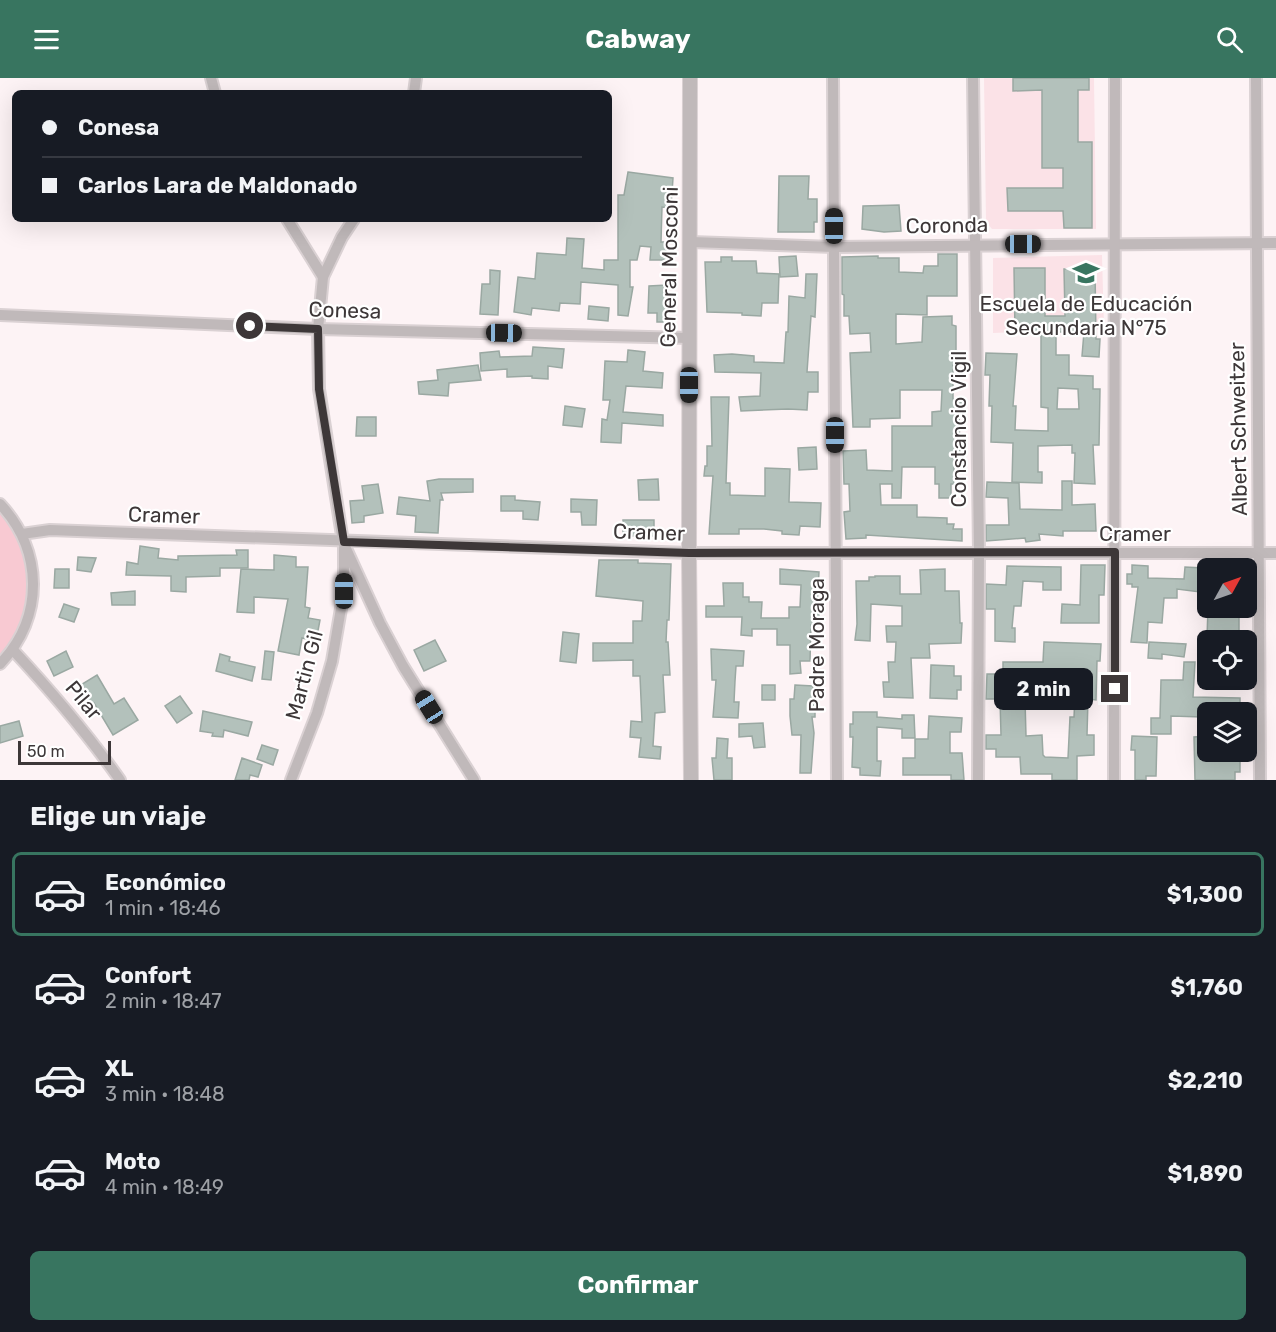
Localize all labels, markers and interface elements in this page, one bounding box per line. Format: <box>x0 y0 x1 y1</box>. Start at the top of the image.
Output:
icon: menu <box>30 23 63 56</box>
text: Cabway <box>585 23 691 55</box>
icon: search <box>1213 23 1246 56</box>
text: Conesa <box>78 114 159 141</box>
text: Carlos Lara de Maldonado <box>78 172 357 199</box>
street label: General Mosconi <box>655 186 683 348</box>
car <box>825 208 843 244</box>
street label: Coronda <box>905 212 989 238</box>
car <box>1005 235 1041 253</box>
school or university icon: Escuela de Educación Secundaria N°75 <box>1071 258 1101 288</box>
place label: Escuela de Educación Secundaria N°75 <box>979 291 1193 340</box>
street label: Conesa <box>308 296 382 324</box>
route start <box>236 312 263 339</box>
car <box>486 324 522 342</box>
street label: Albert Schweitzer <box>1224 342 1252 516</box>
street label: Constancio Vigil <box>946 351 971 507</box>
car <box>680 367 698 403</box>
car <box>826 417 844 453</box>
street label: Cramer <box>128 501 200 529</box>
street label: Cramer <box>613 518 685 546</box>
street label: Cramer <box>1099 521 1171 546</box>
north arrow <box>1197 558 1257 618</box>
map controls <box>1197 558 1257 762</box>
car <box>335 573 353 609</box>
street label: Padre Moraga <box>804 578 829 712</box>
street label: Martin Gil <box>280 627 328 723</box>
button: locate <box>1197 630 1257 690</box>
callout: 2 min <box>995 668 1094 710</box>
street label: Pilar <box>61 675 107 725</box>
route end <box>1101 675 1128 702</box>
text: 2 min <box>1016 677 1071 701</box>
car <box>412 687 446 727</box>
button: layers <box>1197 702 1257 762</box>
scale bar <box>18 738 111 766</box>
text: 50 m <box>27 742 65 761</box>
text: Elige un viaje <box>30 800 206 832</box>
icon: car <box>33 867 87 921</box>
text: Económico <box>105 869 226 896</box>
text: $1,300 <box>1167 881 1243 908</box>
text: 1 min · 18:46 <box>105 896 220 920</box>
icon: car <box>33 960 87 1014</box>
text: Confort <box>105 962 191 989</box>
text: $1,760 <box>1171 974 1243 1001</box>
text: 2 min · 18:47 <box>105 989 222 1013</box>
icon: car <box>33 1053 87 1107</box>
text: XL <box>105 1055 133 1082</box>
text: $2,210 <box>1168 1067 1243 1094</box>
text: 3 min · 18:48 <box>105 1082 225 1106</box>
icon: car <box>33 1146 87 1200</box>
text: Moto <box>105 1148 160 1175</box>
text: $1,890 <box>1167 1160 1243 1187</box>
text: 4 min · 18:49 <box>105 1175 224 1199</box>
button: Confirmar <box>30 1251 1246 1320</box>

